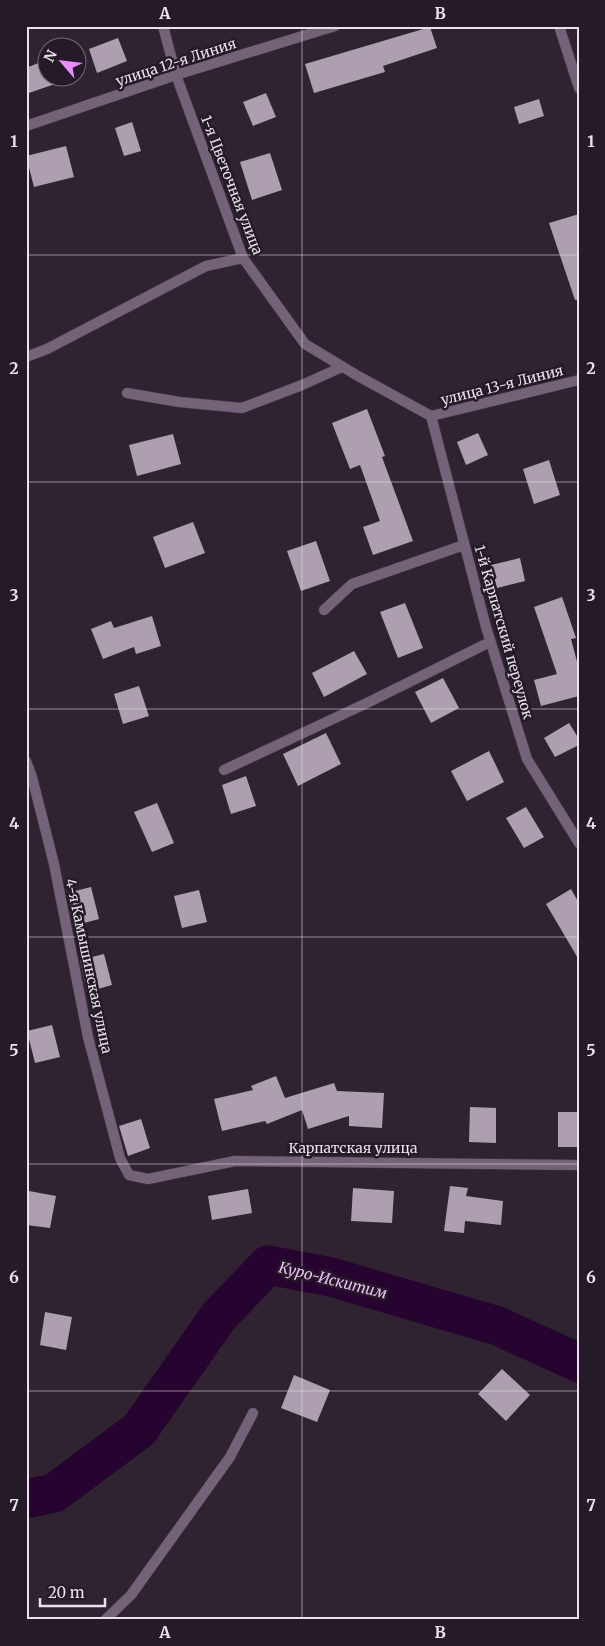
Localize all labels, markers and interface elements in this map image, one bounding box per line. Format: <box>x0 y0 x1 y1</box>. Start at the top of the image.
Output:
text: A <box>158 3 171 23</box>
text: B <box>434 3 446 23</box>
street label: улица 12-я Линия <box>114 34 238 90</box>
north arrow <box>38 38 88 88</box>
text: N <box>40 47 61 65</box>
street label: 1-я Цветочная улица <box>197 113 267 258</box>
text: 1 <box>10 131 18 151</box>
text: 1 <box>587 131 595 151</box>
text: 2 <box>9 358 19 378</box>
text: 2 <box>586 358 596 378</box>
street label: улица 13-я Линия <box>439 361 565 409</box>
street label: 1-й Карпатский переулок <box>471 543 538 721</box>
text: 3 <box>9 585 19 605</box>
text: 3 <box>586 585 596 605</box>
text: 4 <box>9 813 19 833</box>
text: 4 <box>586 813 596 833</box>
street label: 4-я Камышинская улица <box>62 877 116 1056</box>
text: 5 <box>9 1040 19 1060</box>
text: 5 <box>586 1040 596 1060</box>
street label: Карпатская улица <box>289 1139 418 1157</box>
water label: Куро-Искитим <box>277 1257 389 1303</box>
text: 6 <box>9 1267 19 1287</box>
text: 6 <box>586 1267 596 1287</box>
text: 7 <box>9 1495 19 1515</box>
text: 7 <box>586 1495 596 1515</box>
scale bar <box>40 1576 105 1608</box>
text: 20 m <box>48 1583 85 1602</box>
text: A <box>158 1622 171 1642</box>
text: B <box>434 1622 446 1642</box>

